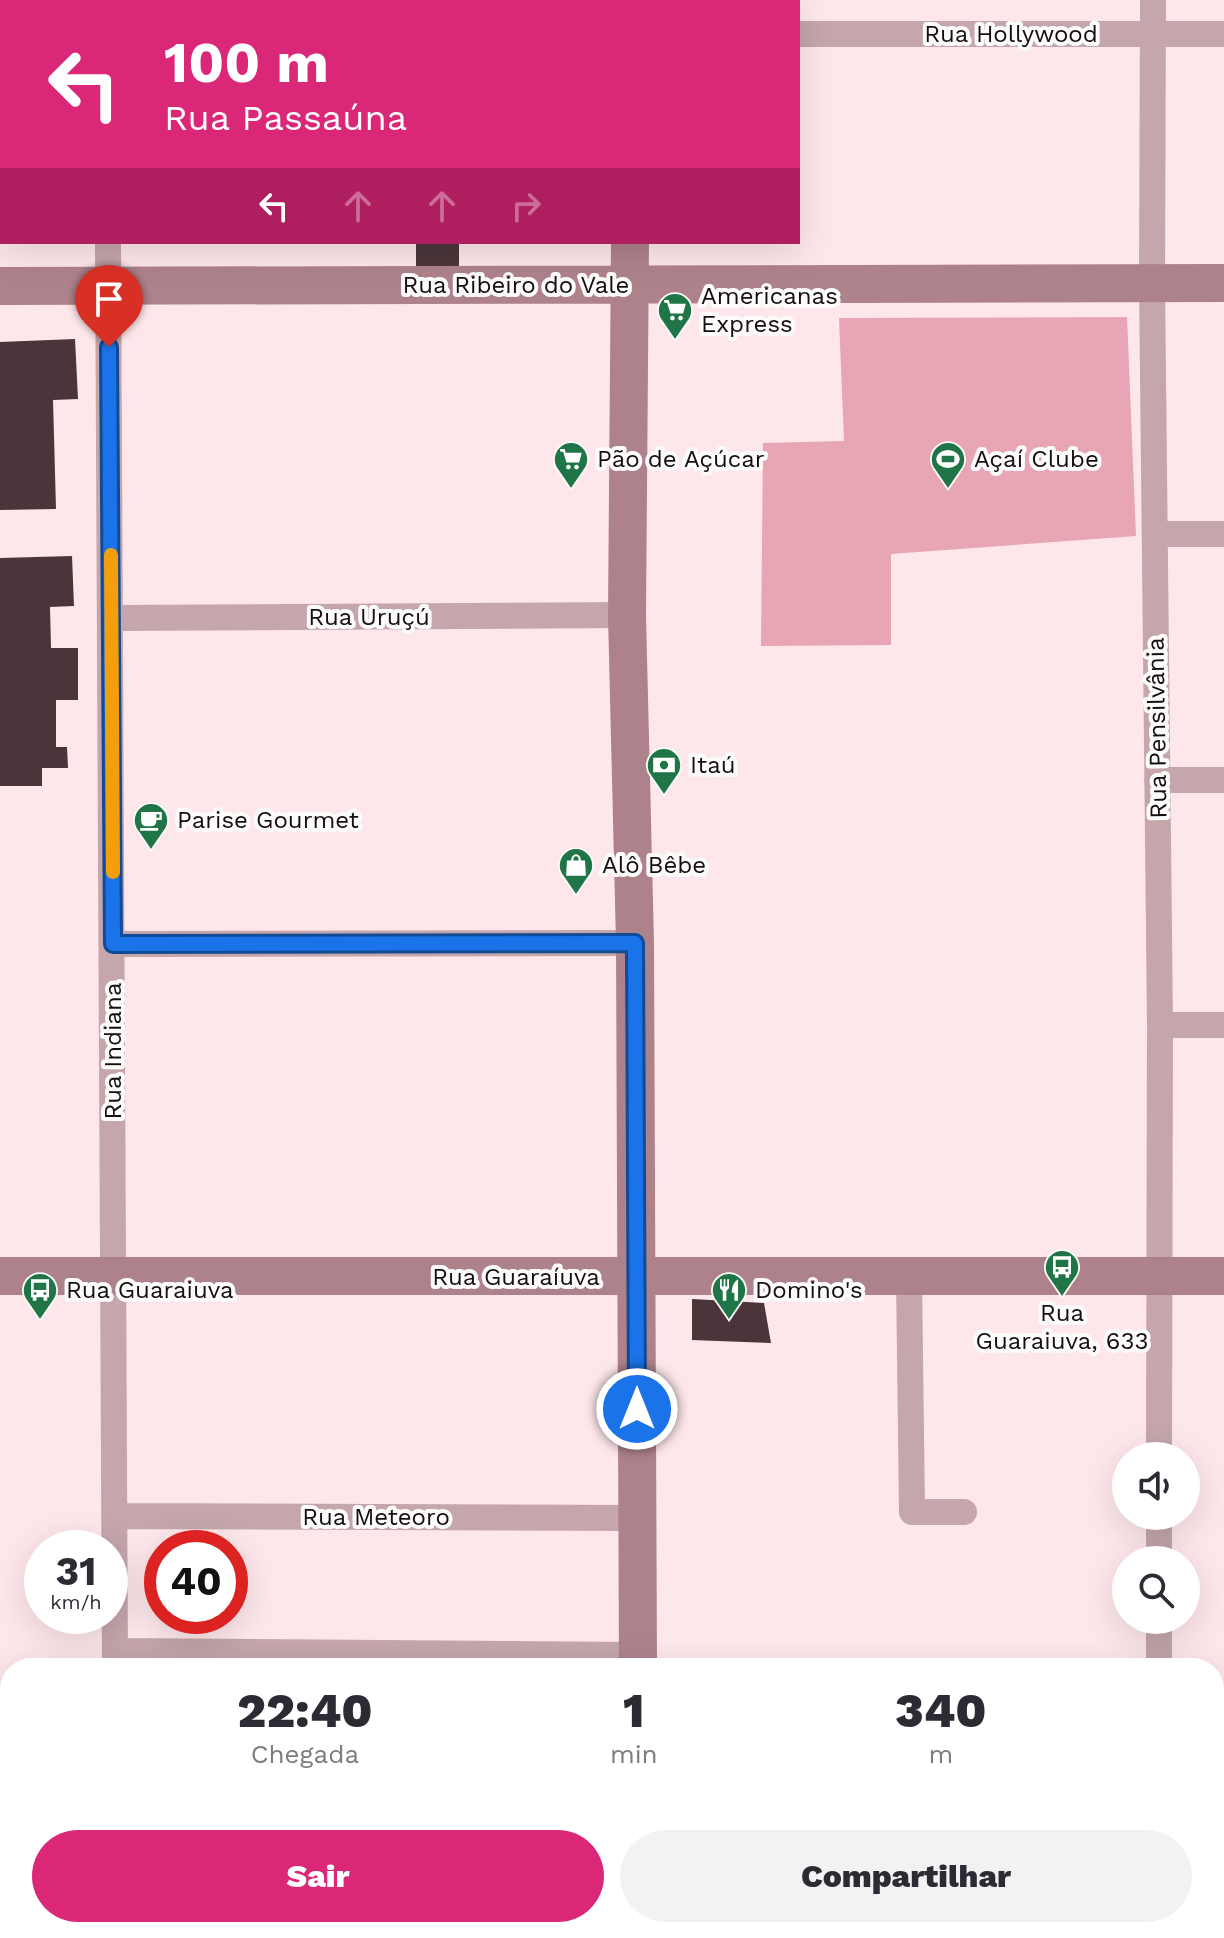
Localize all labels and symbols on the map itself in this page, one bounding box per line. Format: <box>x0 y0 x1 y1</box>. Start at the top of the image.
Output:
street label: Rua Hollywood <box>924 20 1098 48</box>
pin <box>75 265 143 347</box>
street label: Rua Ribeiro do Vale <box>403 271 629 299</box>
place label: Americanas Express <box>701 282 838 338</box>
supermarket icon: Americanas Express <box>656 291 694 341</box>
supermarket icon: Pão de Açúcar <box>552 440 590 490</box>
sports icon: Açaí Clube <box>929 440 967 490</box>
place label: Pão de Açúcar <box>597 445 765 473</box>
place label: Açaí Clube <box>974 445 1099 473</box>
street label: Rua Uruçú <box>308 603 430 631</box>
street label: Rua Pensilvânia <box>1141 637 1173 819</box>
bank icon: Itaú <box>645 746 683 796</box>
place label: Itaú <box>690 751 736 779</box>
cafe icon: Parise Gourmet <box>132 801 170 851</box>
place label: Parise Gourmet <box>177 806 359 834</box>
shop icon: Alô Bêbe <box>557 846 595 896</box>
place label: Alô Bêbe <box>602 851 706 879</box>
street label: Rua Indiana <box>99 982 127 1120</box>
bus stop icon: Rua Guaraiuva, 633 <box>1043 1248 1081 1298</box>
street label: Rua Guaraíuva <box>432 1263 600 1291</box>
bus stop icon: Rua Guaraiuva <box>21 1271 59 1321</box>
restaurant icon: Domino's <box>710 1271 748 1321</box>
place label: Rua Guaraiuva <box>66 1276 233 1304</box>
place label: Domino's <box>755 1276 863 1304</box>
place label: Rua Guaraiuva, 633 <box>976 1299 1148 1355</box>
position arrow <box>595 1367 679 1451</box>
street label: Rua Meteoro <box>302 1503 450 1531</box>
speed limit sign: 40 <box>144 1530 248 1634</box>

